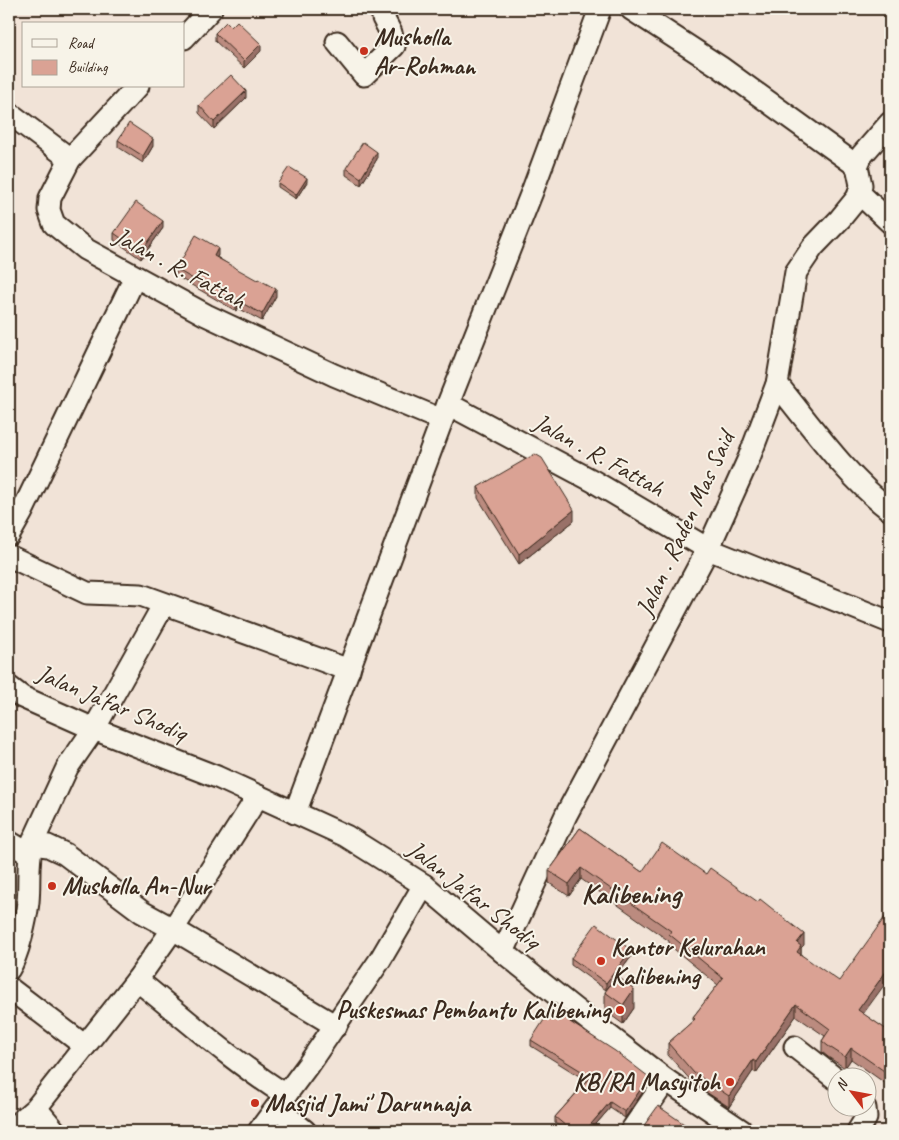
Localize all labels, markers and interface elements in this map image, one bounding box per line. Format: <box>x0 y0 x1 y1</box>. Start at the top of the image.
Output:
place label: Musholla Ar-Rohman <box>374 21 476 82</box>
legend <box>22 22 185 88</box>
text: Road <box>68 34 95 53</box>
marker: Musholla Ar-Rohman <box>358 45 370 57</box>
text: Building <box>68 58 108 77</box>
street label: Jalan . R. Fattah <box>108 219 252 316</box>
street label: Jalan . R. Fattah <box>527 405 671 504</box>
street label: Jalan . Raden Mas Said <box>628 423 744 622</box>
street label: Jalan Ja'far Shodiq <box>31 657 194 750</box>
street label: Jalan Ja'far Shodiq <box>400 833 549 958</box>
place label: Musholla An-Nur <box>62 870 213 902</box>
district label: Kalibening <box>581 876 683 911</box>
marker: Musholla An-Nur <box>46 880 58 892</box>
place label: Kantor Kelurahan Kalibening <box>611 931 766 992</box>
marker: Kantor Kelurahan Kalibening <box>595 955 607 967</box>
place label: Puskesmas Pembantu Kalibening <box>336 994 613 1026</box>
marker: Puskesmas Pembantu Kalibening <box>614 1004 626 1016</box>
place label: KB/RA Masyitoh <box>574 1066 721 1098</box>
north arrow <box>826 1068 876 1118</box>
text: N <box>832 1075 852 1094</box>
marker: KB/RA Masyitoh <box>724 1076 736 1088</box>
place label: Masjid Jami' Darunnaja <box>265 1087 472 1119</box>
marker: Masjid Jami' Darunnaja <box>249 1097 261 1109</box>

